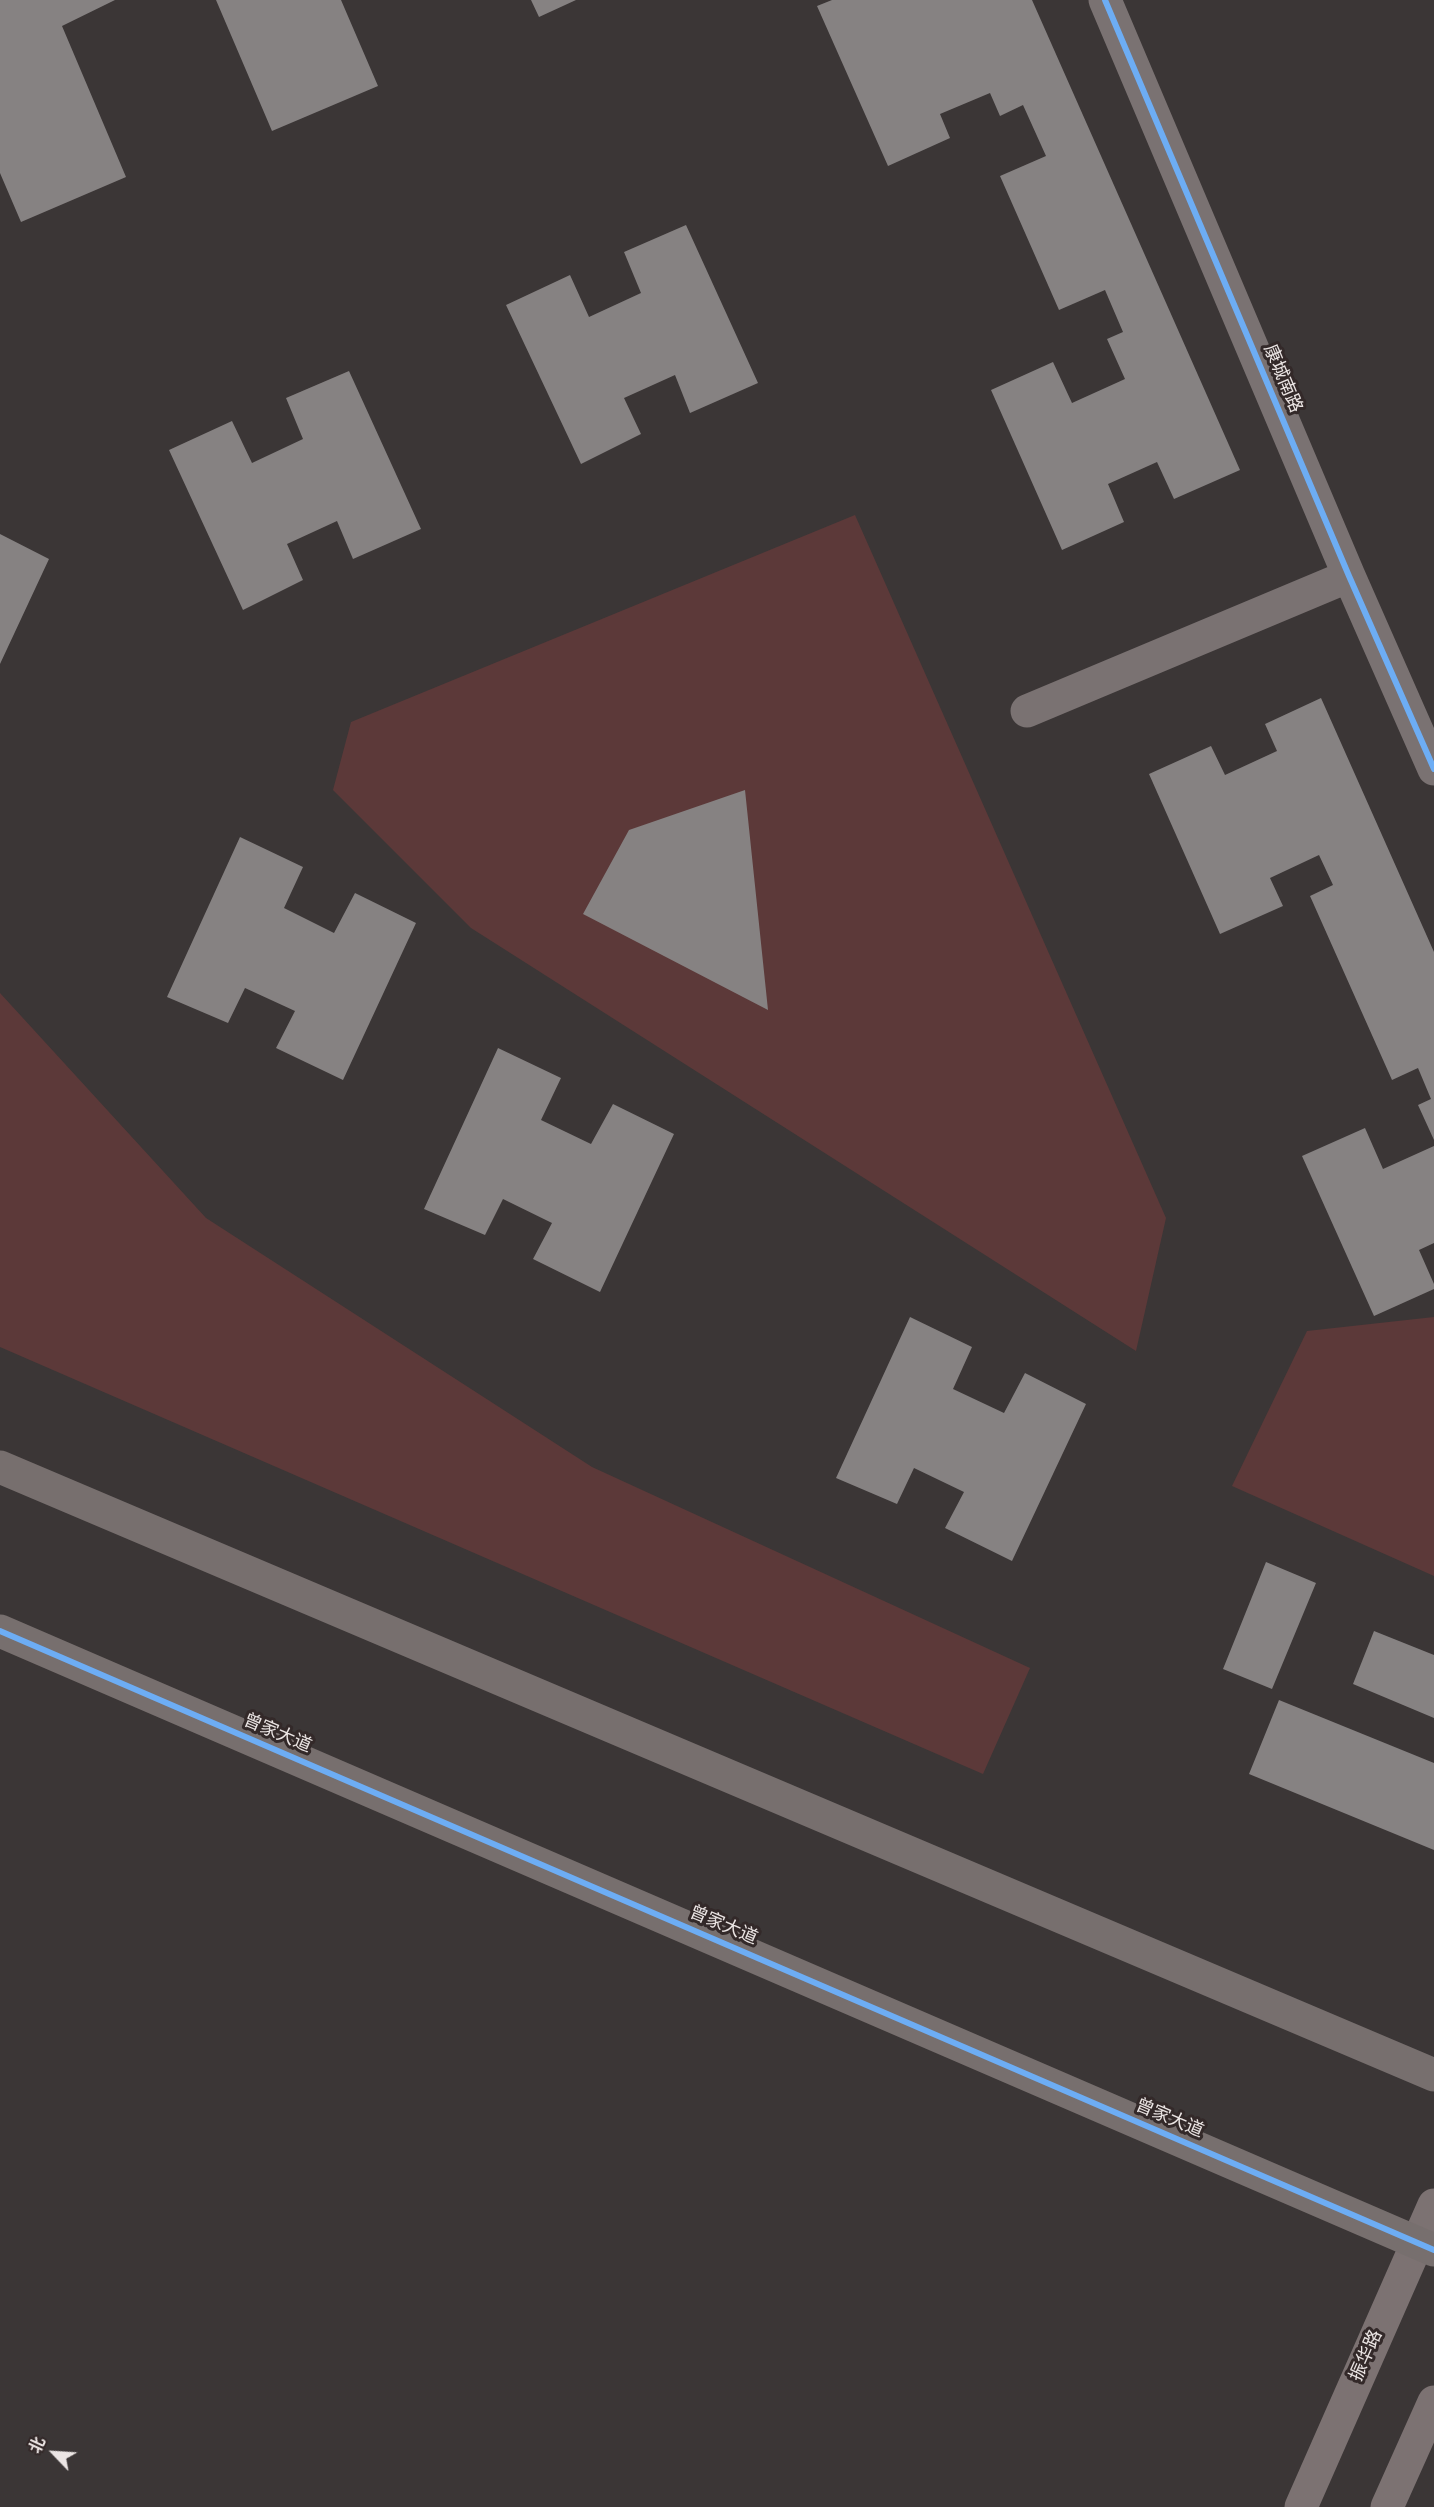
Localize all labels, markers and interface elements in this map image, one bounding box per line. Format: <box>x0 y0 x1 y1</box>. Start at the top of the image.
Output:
street label: 康城南路 <box>1258 342 1306 416</box>
street label: 曾家大道 <box>240 1710 314 1758</box>
street label: 曾家大道 <box>686 1902 760 1950</box>
street label: 曾家大道 <box>1132 2095 1206 2143</box>
street label: 振华路 <box>1346 2327 1388 2385</box>
north arrow <box>24 2423 84 2483</box>
text: 北 <box>23 2433 51 2457</box>

